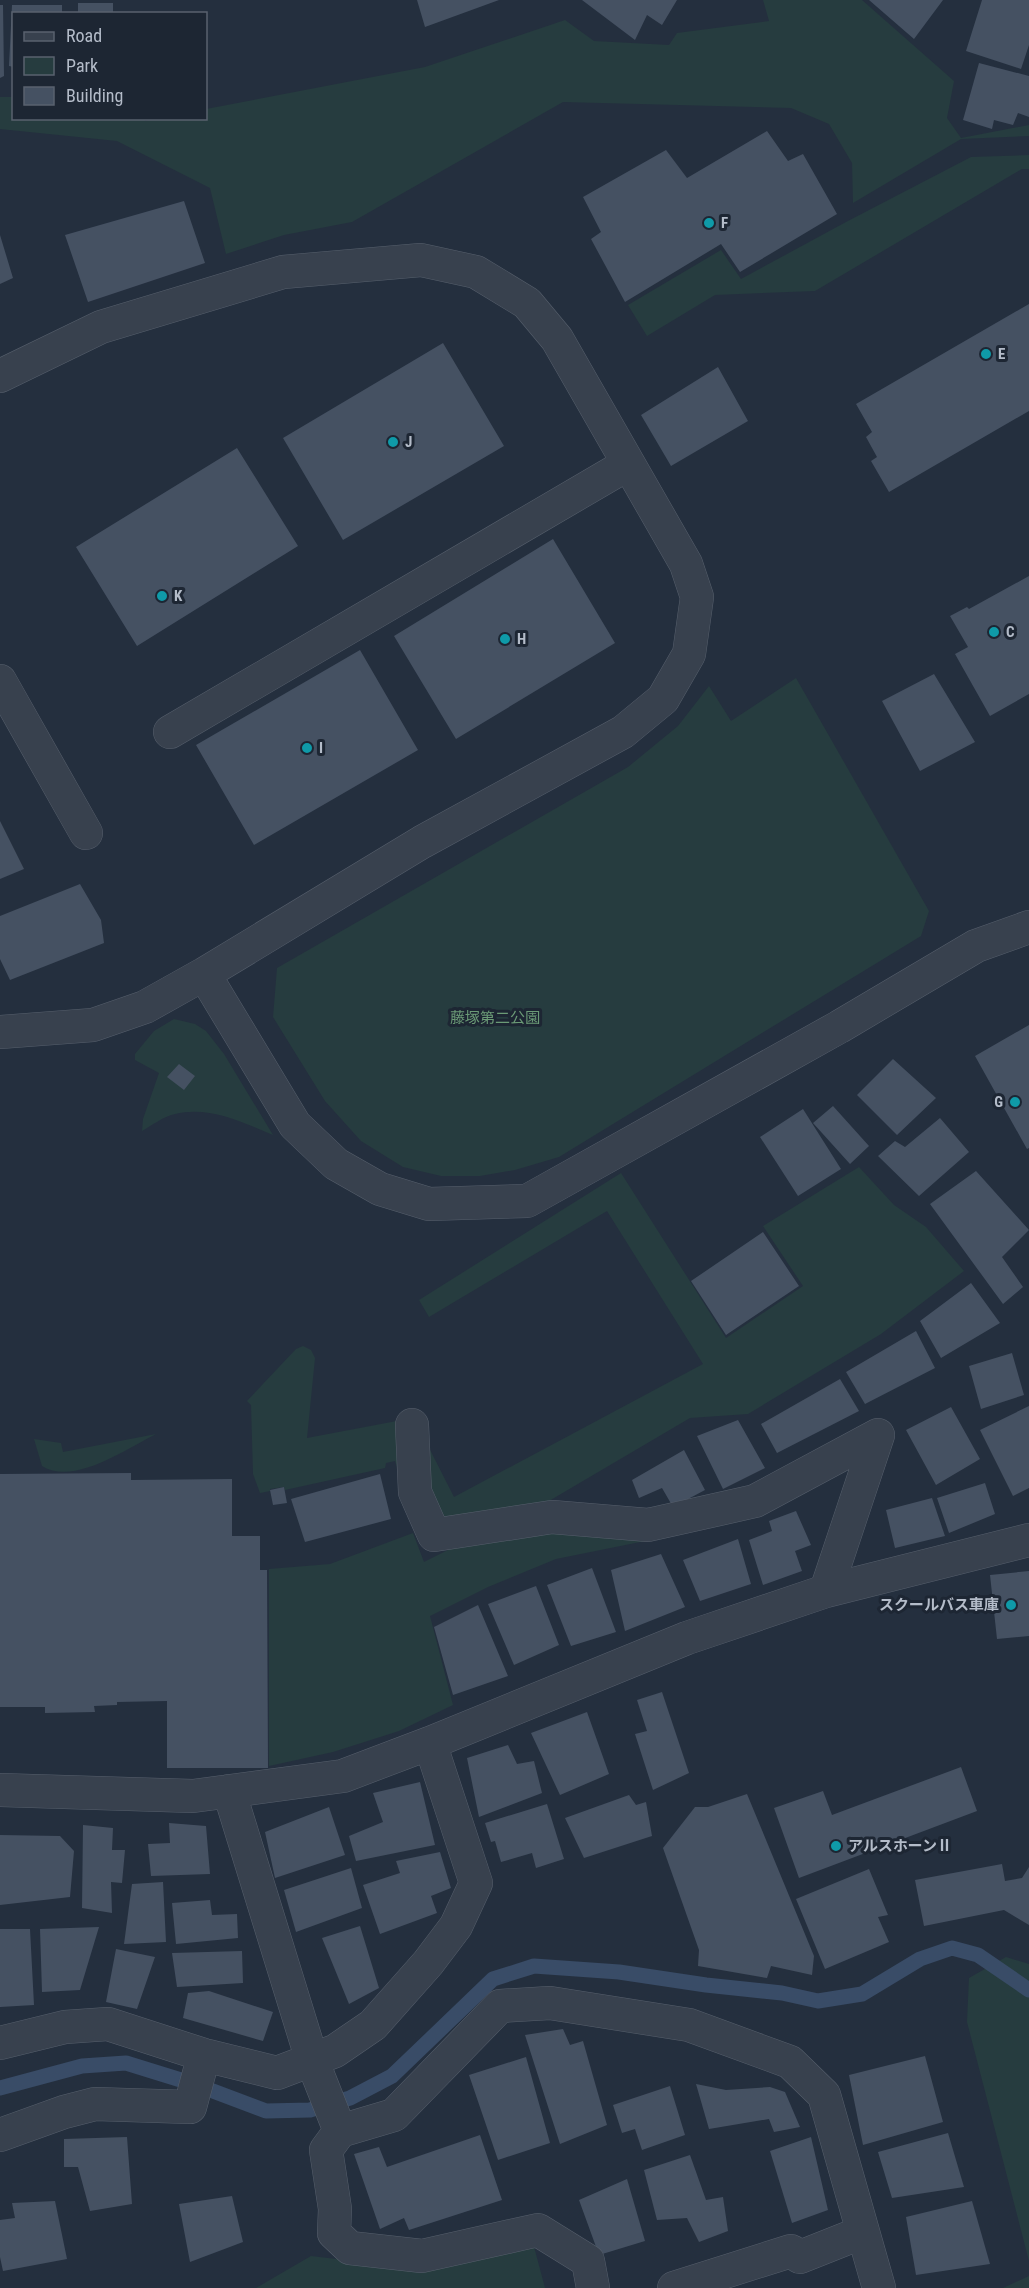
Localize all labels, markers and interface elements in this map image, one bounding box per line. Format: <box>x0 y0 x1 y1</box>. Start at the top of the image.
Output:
legend <box>12 12 207 120</box>
text: Road <box>66 25 102 46</box>
text: Park <box>66 55 98 76</box>
text: Building <box>66 85 123 106</box>
place label: F <box>721 214 728 232</box>
marker: F <box>702 216 716 230</box>
place label: E <box>998 345 1005 363</box>
marker: E <box>979 347 993 361</box>
place label: J <box>405 433 412 451</box>
marker: J <box>386 435 400 449</box>
place label: K <box>174 587 183 605</box>
marker: K <box>155 589 169 603</box>
place label: C <box>1006 623 1015 641</box>
marker: C <box>987 625 1001 639</box>
place label: H <box>517 630 526 648</box>
marker: H <box>498 632 512 646</box>
place label: I <box>319 739 323 757</box>
marker: I <box>300 741 314 755</box>
park label: 藤塚第二公園 <box>450 1009 540 1027</box>
place label: G <box>994 1093 1003 1111</box>
marker: G <box>1008 1095 1022 1109</box>
place label: スクールバス車庫 <box>879 1596 999 1614</box>
marker: スクールバス車庫 <box>1004 1598 1018 1612</box>
place label: アルスホーンⅡ <box>848 1837 952 1855</box>
marker: アルスホーンⅡ <box>829 1839 843 1853</box>

